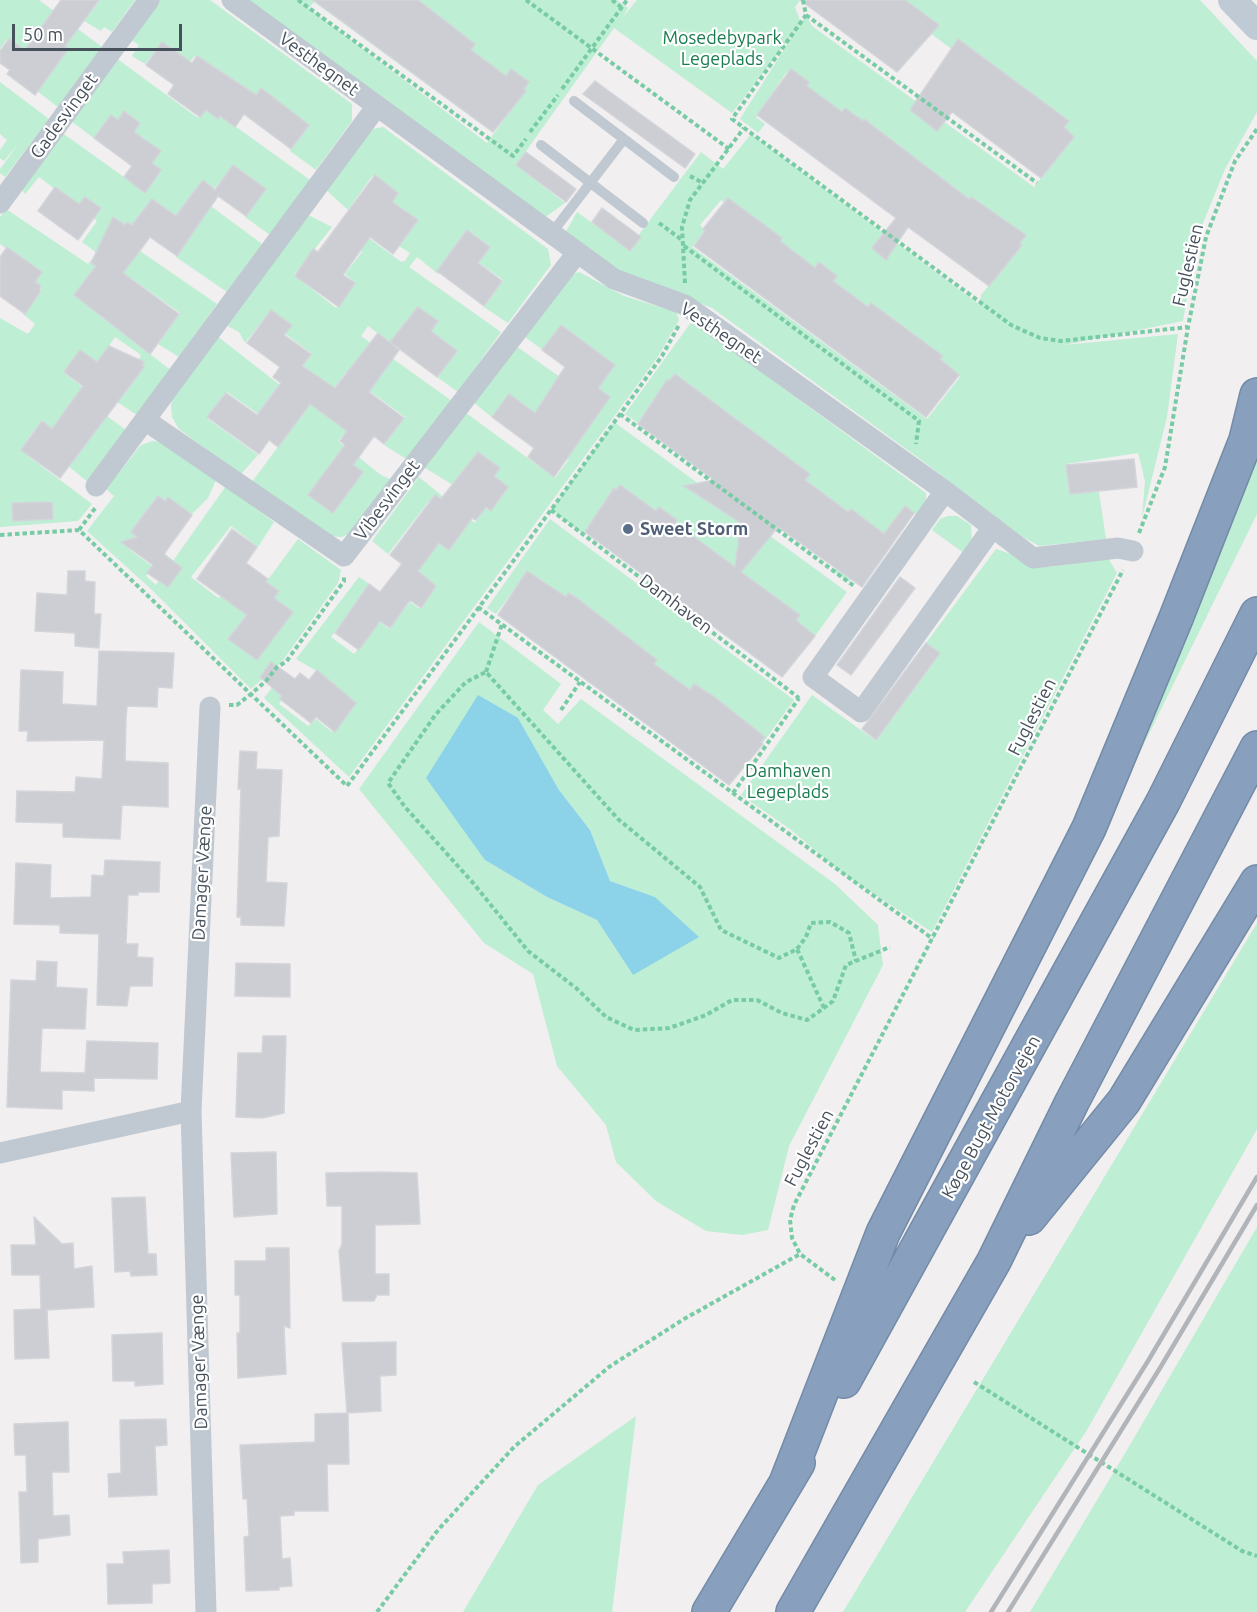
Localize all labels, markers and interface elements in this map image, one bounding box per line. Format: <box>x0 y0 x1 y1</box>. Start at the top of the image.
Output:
scale bar <box>15 12 184 50</box>
text: 50 m <box>23 24 63 44</box>
park label: Mosedebypark Legeplads <box>662 27 782 70</box>
street label: Vesthegnet <box>275 28 363 100</box>
street label: Gadesvinget <box>26 69 102 163</box>
street label: Fuglestien <box>1168 222 1208 308</box>
street label: Vesthegnet <box>676 298 766 368</box>
street label: Vibesvinget <box>350 455 424 545</box>
place label: Sweet Storm <box>640 518 748 540</box>
marker: Sweet Storm <box>621 522 635 536</box>
street label: Damhaven <box>635 570 717 638</box>
street label: Fuglestien <box>1003 675 1061 759</box>
park label: Damhaven Legeplads <box>745 760 831 802</box>
street label: Damager Vænge <box>188 805 216 941</box>
street label: Køge Bugt Motorvejen <box>937 1032 1045 1202</box>
street label: Fuglestien <box>780 1106 838 1190</box>
street label: Damager Vænge <box>186 1294 212 1430</box>

